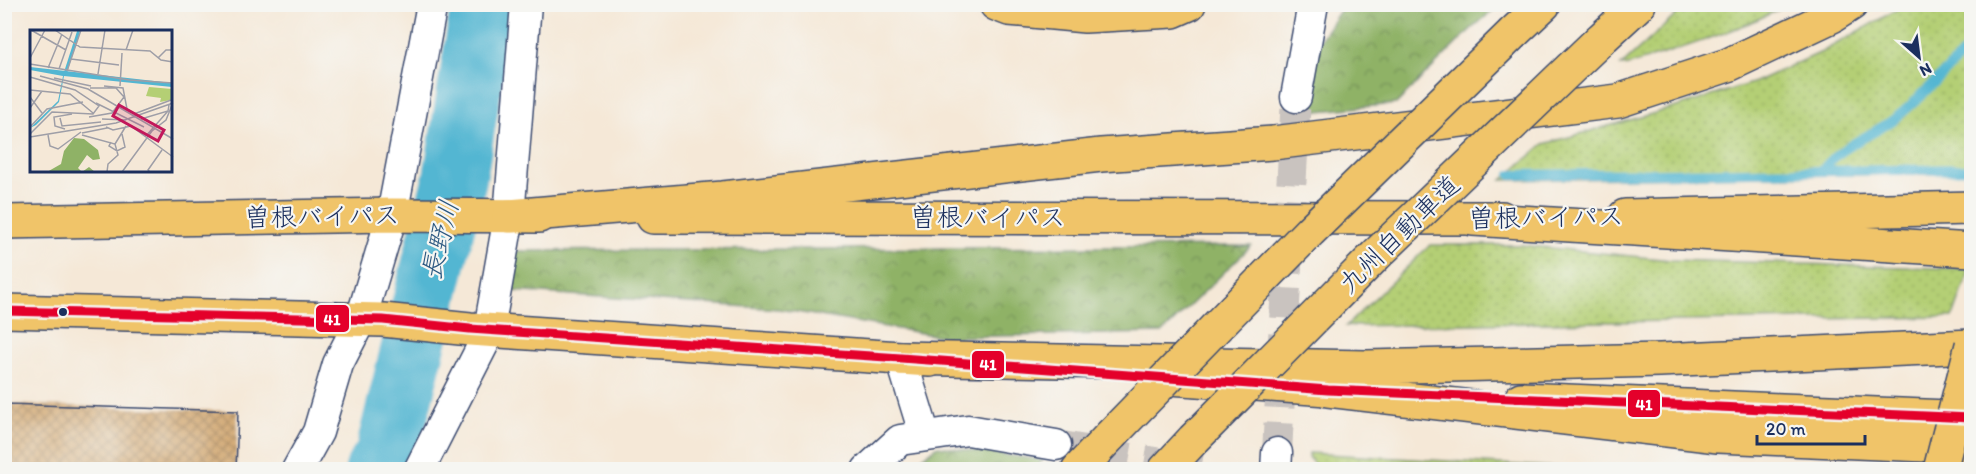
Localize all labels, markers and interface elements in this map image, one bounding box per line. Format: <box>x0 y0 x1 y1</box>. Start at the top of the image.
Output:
north arrow <box>1889 27 1949 87</box>
inset map <box>30 30 172 172</box>
text: N <box>1917 59 1935 81</box>
street label: 九州自動車道 <box>1332 168 1466 300</box>
water label: 長野川 <box>414 197 465 283</box>
street label: 曽根バイパス <box>244 199 400 233</box>
street label: 曽根バイパス <box>1468 200 1624 234</box>
street label: 曽根バイパス <box>910 201 1066 233</box>
line badge: 41 <box>315 304 350 333</box>
unlabelled marker <box>57 306 69 318</box>
text: 41 <box>323 310 341 329</box>
line badge: 41 <box>971 350 1005 379</box>
text: 41 <box>979 355 997 374</box>
line badge: 41 <box>1627 389 1661 418</box>
text: 41 <box>1635 395 1653 414</box>
scale bar <box>1757 408 1865 446</box>
text: 20 m <box>1766 418 1806 440</box>

